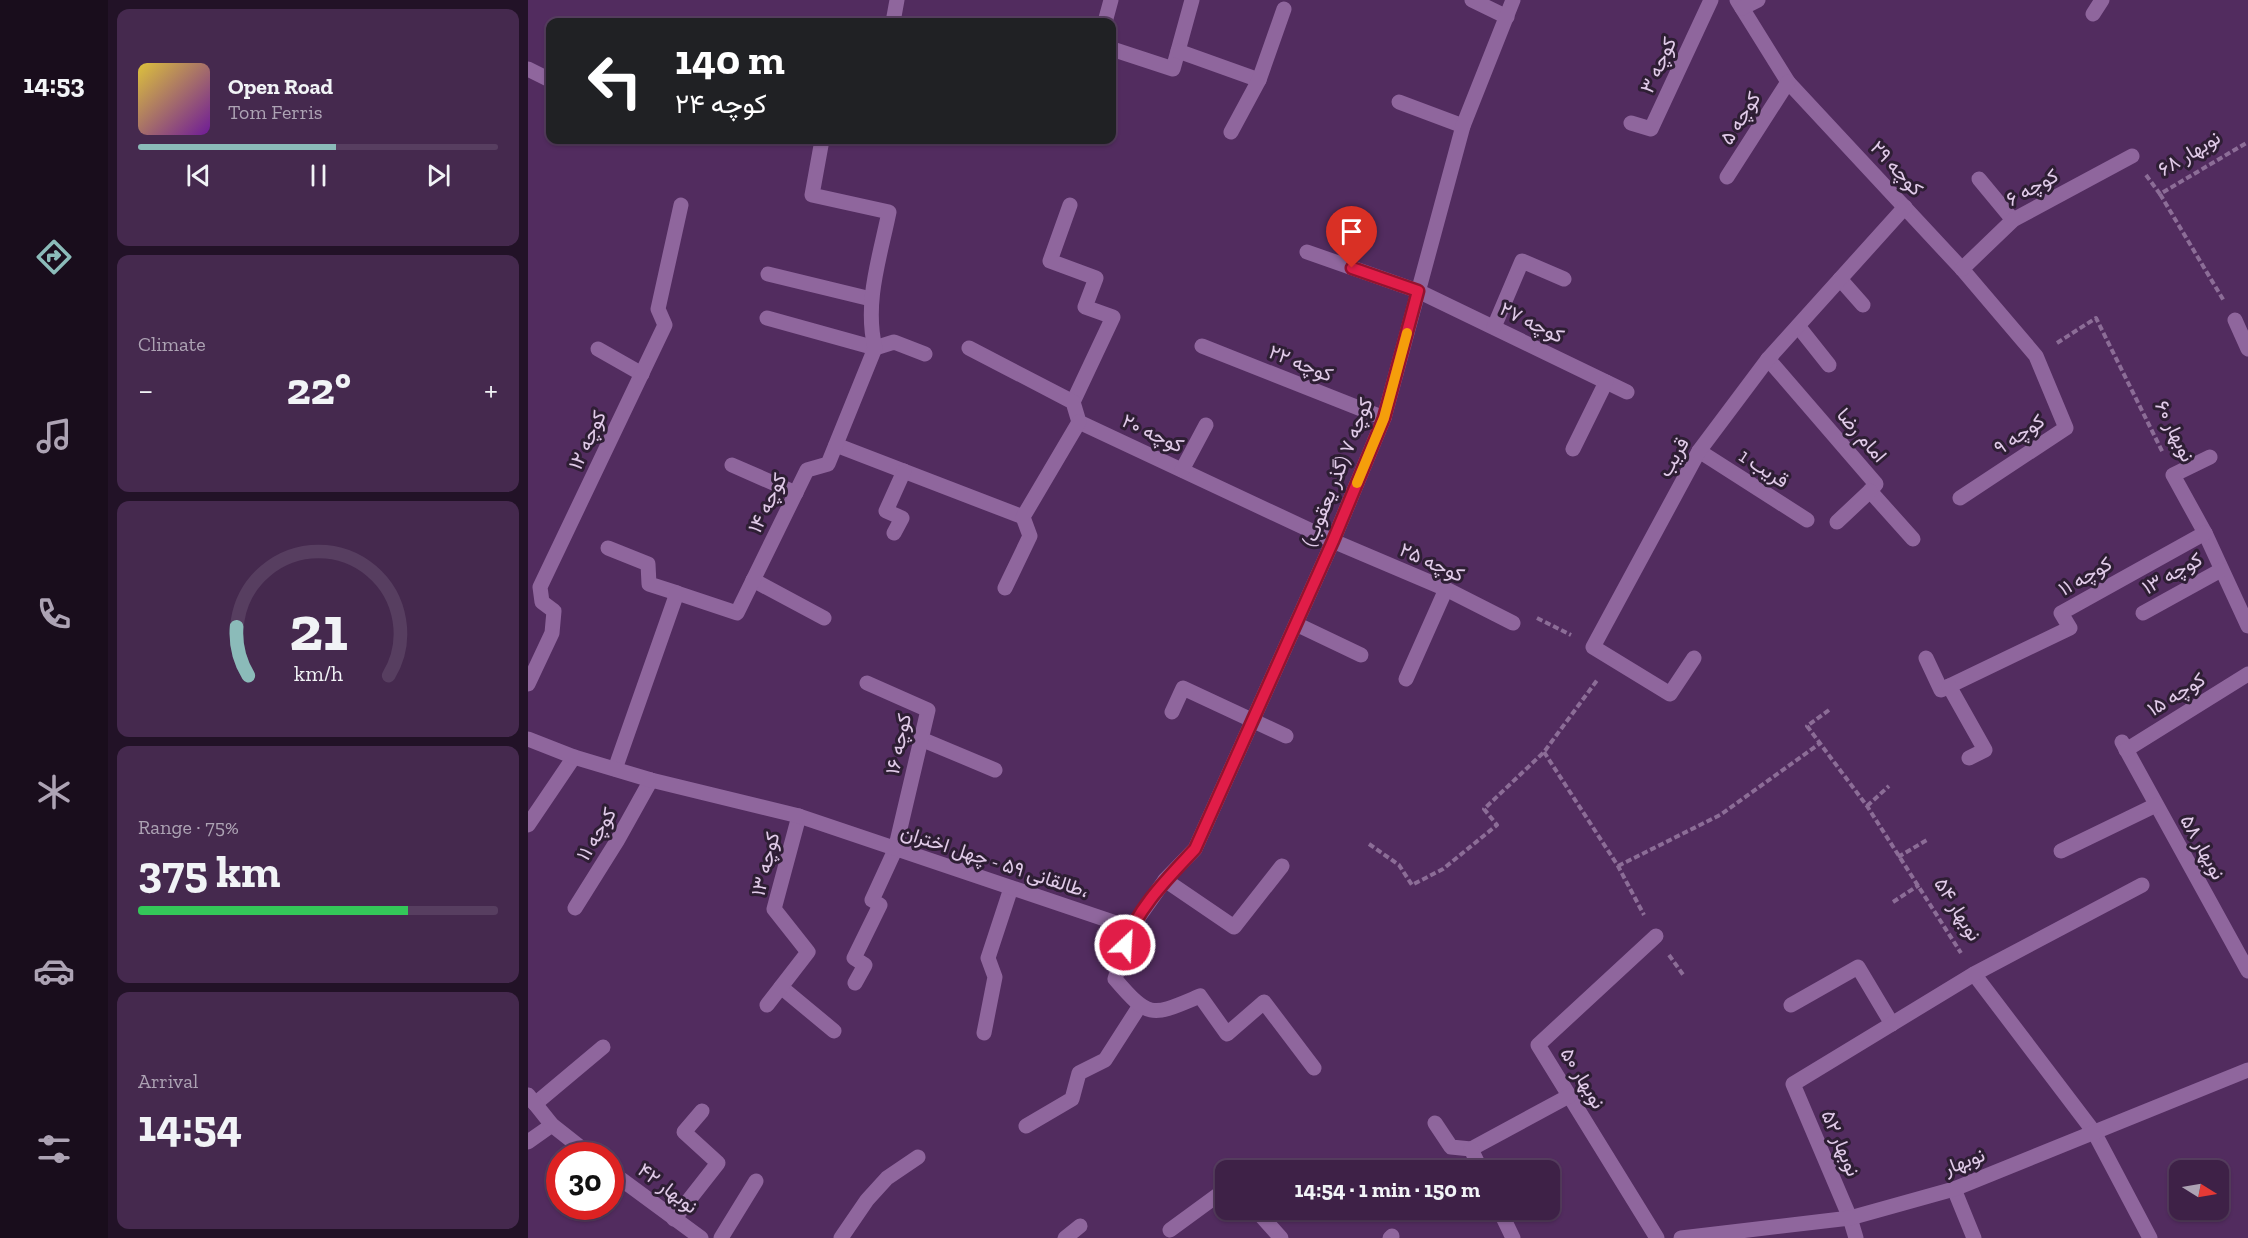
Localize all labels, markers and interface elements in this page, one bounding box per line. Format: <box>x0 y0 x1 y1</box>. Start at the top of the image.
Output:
street label: کوچه ۳ <box>1635 33 1683 98</box>
text: 140 m <box>675 34 785 85</box>
icon: left <box>576 42 654 120</box>
text: 14:53 <box>23 68 85 100</box>
text: Open Road <box>228 73 333 100</box>
street label: کوچه ۵ <box>1714 87 1767 150</box>
text: کوچه ۲۴ <box>675 88 767 120</box>
text: Tom Ferris <box>228 100 323 124</box>
street label: نوبهار ۶۸ <box>2153 125 2225 182</box>
street label: کوچه ۲۹ <box>1864 136 1928 202</box>
icon: previous <box>182 159 215 192</box>
icon: pause <box>302 159 335 192</box>
icon: next <box>422 159 455 192</box>
street label: کوچه ۶ <box>2002 163 2063 213</box>
pin <box>1326 206 1377 268</box>
icon: arrive <box>1335 215 1368 248</box>
icon: directions <box>33 236 75 278</box>
street label: کوچه ۲۷ <box>1495 296 1568 350</box>
text: Climate <box>138 332 206 356</box>
street label: کوچه ۲۲ <box>1265 339 1337 389</box>
text: 22° <box>286 362 351 416</box>
text: − <box>138 370 153 409</box>
text: + <box>484 370 498 409</box>
street label: کوچه ۷ (گذر یعقوب) <box>1296 394 1380 551</box>
street label: نوبهار ۶۰ <box>2149 396 2200 466</box>
street label: امام رضا <box>1831 403 1892 468</box>
street label: کوچه ۱۲ <box>563 407 613 474</box>
street label: کوچه ۲۰ <box>1118 408 1188 459</box>
street label: کوچه ۹ <box>1989 408 2050 461</box>
icon: music <box>33 415 75 457</box>
street label: قریب <box>1652 433 1695 482</box>
street label: قریب 1 <box>1734 443 1793 494</box>
street label: کوچه ۱۴ <box>742 469 794 538</box>
street label: کوچه ۲۵ <box>1395 537 1468 589</box>
street label: کوچه ۱۳ <box>2138 547 2207 601</box>
street label: کوچه ۱۱ <box>2054 551 2117 603</box>
text: 21 <box>289 591 347 666</box>
icon: phone <box>33 593 75 635</box>
text: km/h <box>294 661 342 686</box>
street label: کوچه ۱۵ <box>2143 667 2211 723</box>
street label: کوچه ۱۶ <box>880 711 918 777</box>
icon: climate <box>33 771 75 813</box>
street label: کوچه ۱۱ <box>571 803 623 866</box>
street label: نوبهار ۵۸ <box>2174 810 2231 884</box>
text: Range · 75% <box>138 815 239 839</box>
street label: طالقانی ۵۹ - چهل اختران، <box>897 819 1092 905</box>
street label: کوچه ۱۳ <box>745 829 786 899</box>
text: 375 km <box>138 845 280 899</box>
street label: نوبهار ۵۴ <box>1928 873 1987 946</box>
position arrow <box>1093 913 1157 977</box>
icon: car <box>33 950 75 992</box>
street label: نوبهار ۵۰ <box>1555 1043 1611 1114</box>
text: Arrival <box>138 1069 198 1093</box>
text: 14:54 <box>138 1099 242 1153</box>
street label: نوبهار ۵۲ <box>1815 1106 1866 1180</box>
icon: filters <box>33 1128 75 1170</box>
speed limit sign: 30 <box>546 1142 624 1220</box>
street label: نوبهار <box>1939 1142 1989 1181</box>
street label: نوبهار ۴۲ <box>633 1158 703 1219</box>
north arrow <box>2169 1160 2229 1220</box>
map controls <box>2169 1160 2229 1220</box>
text: 14:54 · 1 min · 150 m <box>1295 1176 1480 1203</box>

